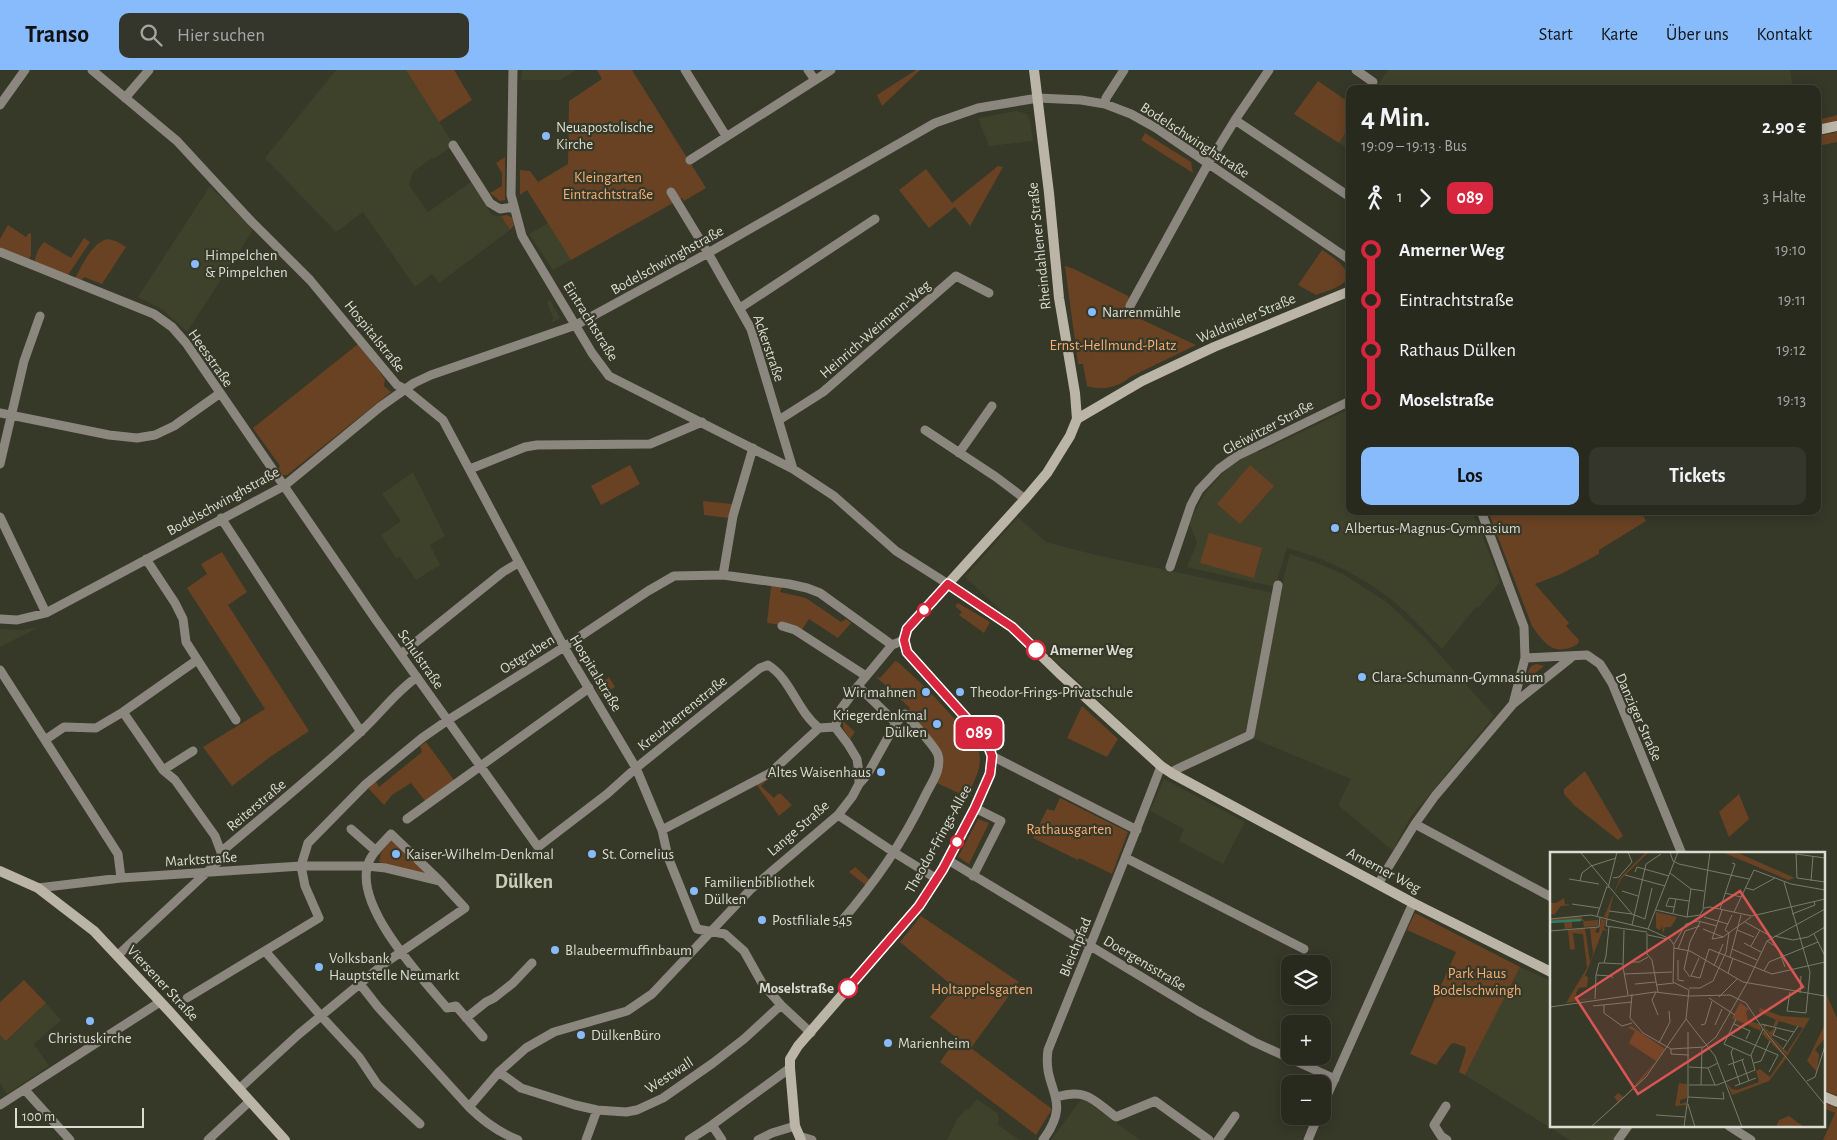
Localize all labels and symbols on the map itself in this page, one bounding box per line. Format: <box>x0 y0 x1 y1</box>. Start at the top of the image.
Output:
street label: Bodelschwinghstraße <box>1138 100 1252 181</box>
place label: Neuapostolische Kirche <box>556 120 653 152</box>
marker: Neuapostolische Kirche <box>540 130 552 142</box>
park label: Kleingarten Eintrachtstraße <box>563 170 653 202</box>
street label: Rheindahlener Straße <box>1025 181 1054 310</box>
street label: Bodelschwinghstraße <box>608 223 726 298</box>
place label: Himpelchen & Pimpelchen <box>205 248 288 280</box>
marker: Himpelchen & Pimpelchen <box>189 258 201 270</box>
street label: Heinrich-Weimann-Weg <box>817 277 934 381</box>
street label: Eintrachtstraße <box>560 279 621 364</box>
street label: Waldnieler Straße <box>1195 291 1298 346</box>
street label: Hospitalstraße <box>341 298 408 375</box>
place label: Narrenmühle <box>1102 305 1181 320</box>
marker: Narrenmühle <box>1086 306 1098 318</box>
street label: Ackerstraße <box>750 313 787 384</box>
street label: Heesstraße <box>185 327 236 390</box>
park label: Ernst-Hellmund-Platz <box>1050 338 1176 353</box>
street label: Gleiwitzer Straße <box>1220 397 1316 458</box>
street label: Bodelschwinghstraße <box>164 464 282 539</box>
place label: Albertus-Magnus-Gymnasium <box>1345 521 1521 536</box>
marker: Albertus-Magnus-Gymnasium <box>1329 522 1341 534</box>
unlabelled marker <box>917 603 931 617</box>
street label: Schulstraße <box>395 627 447 692</box>
street label: Ostgraben <box>497 632 557 677</box>
street label: Hospitalstraße <box>567 632 624 714</box>
marker: Amerner Weg <box>1026 640 1046 660</box>
place label: Amerner Weg <box>1050 643 1134 658</box>
place label: Clara-Schumann-Gymnasium <box>1372 670 1543 685</box>
marker: Clara-Schumann-Gymnasium <box>1356 671 1368 683</box>
street label: Danziger Straße <box>1613 671 1665 763</box>
street label: Kreuzherrenstraße <box>635 673 730 754</box>
place label: Wir mahnen <box>843 685 916 700</box>
place label: Theodor-Frings-Privatschule <box>970 685 1133 700</box>
marker: Wir mahnen <box>920 686 932 698</box>
marker: Theodor-Frings-Privatschule <box>954 686 966 698</box>
place label: Kriegerdenkmal Dülken <box>833 708 927 740</box>
line badge: 089 <box>950 717 1008 749</box>
marker: Kriegerdenkmal Dülken <box>931 718 943 730</box>
place label: Altes Waisenhaus <box>768 765 871 780</box>
marker: Altes Waisenhaus <box>875 766 887 778</box>
street label: Reiterstraße <box>224 776 289 834</box>
street label: Theodor-Frings-Allee <box>902 782 975 896</box>
street label: Lange Straße <box>765 798 832 859</box>
park label: Rathausgarten <box>1026 822 1112 837</box>
unlabelled marker <box>950 835 964 849</box>
street label: Amerner Weg <box>1344 845 1424 896</box>
place label: Kaiser-Wilhelm-Denkmal <box>406 847 554 862</box>
place label: St. Cornelius <box>602 847 674 862</box>
marker: Kaiser-Wilhelm-Denkmal <box>390 848 402 860</box>
marker: St. Cornelius <box>586 848 598 860</box>
street label: Marktstraße <box>165 849 238 869</box>
inset map <box>1550 852 1824 1128</box>
district label: Dülken <box>495 872 553 892</box>
place label: Familienbibliothek Dülken <box>704 875 815 907</box>
marker: Familienbibliothek Dülken <box>688 885 700 897</box>
place label: Postfiliale 545 <box>772 913 852 928</box>
marker: Postfiliale 545 <box>756 914 768 926</box>
street label: Bleichpfad <box>1057 915 1094 979</box>
street label: Doergensstraße <box>1101 933 1189 994</box>
street label: Viersener Straße <box>124 943 201 1024</box>
place label: Blaubeermuffinbaum <box>565 943 692 958</box>
marker: Blaubeermuffinbaum <box>549 944 561 956</box>
place label: Volksbank Hauptstelle Neumarkt <box>329 951 460 983</box>
marker: Volksbank Hauptstelle Neumarkt <box>313 961 325 973</box>
park label: Park Haus Bodelschwingh <box>1432 966 1522 998</box>
marker: Moselstraße <box>838 978 858 998</box>
place label: Moselstraße <box>759 981 834 996</box>
park label: Holtappelsgarten <box>931 982 1033 997</box>
marker: Christuskirche <box>84 1015 96 1027</box>
place label: DülkenBüro <box>591 1028 661 1043</box>
marker: DülkenBüro <box>575 1029 587 1041</box>
place label: Christuskirche <box>48 1031 132 1046</box>
place label: Marienheim <box>898 1036 970 1051</box>
marker: Marienheim <box>882 1037 894 1049</box>
street label: Westwall <box>642 1054 696 1096</box>
scale bar <box>15 1105 144 1128</box>

